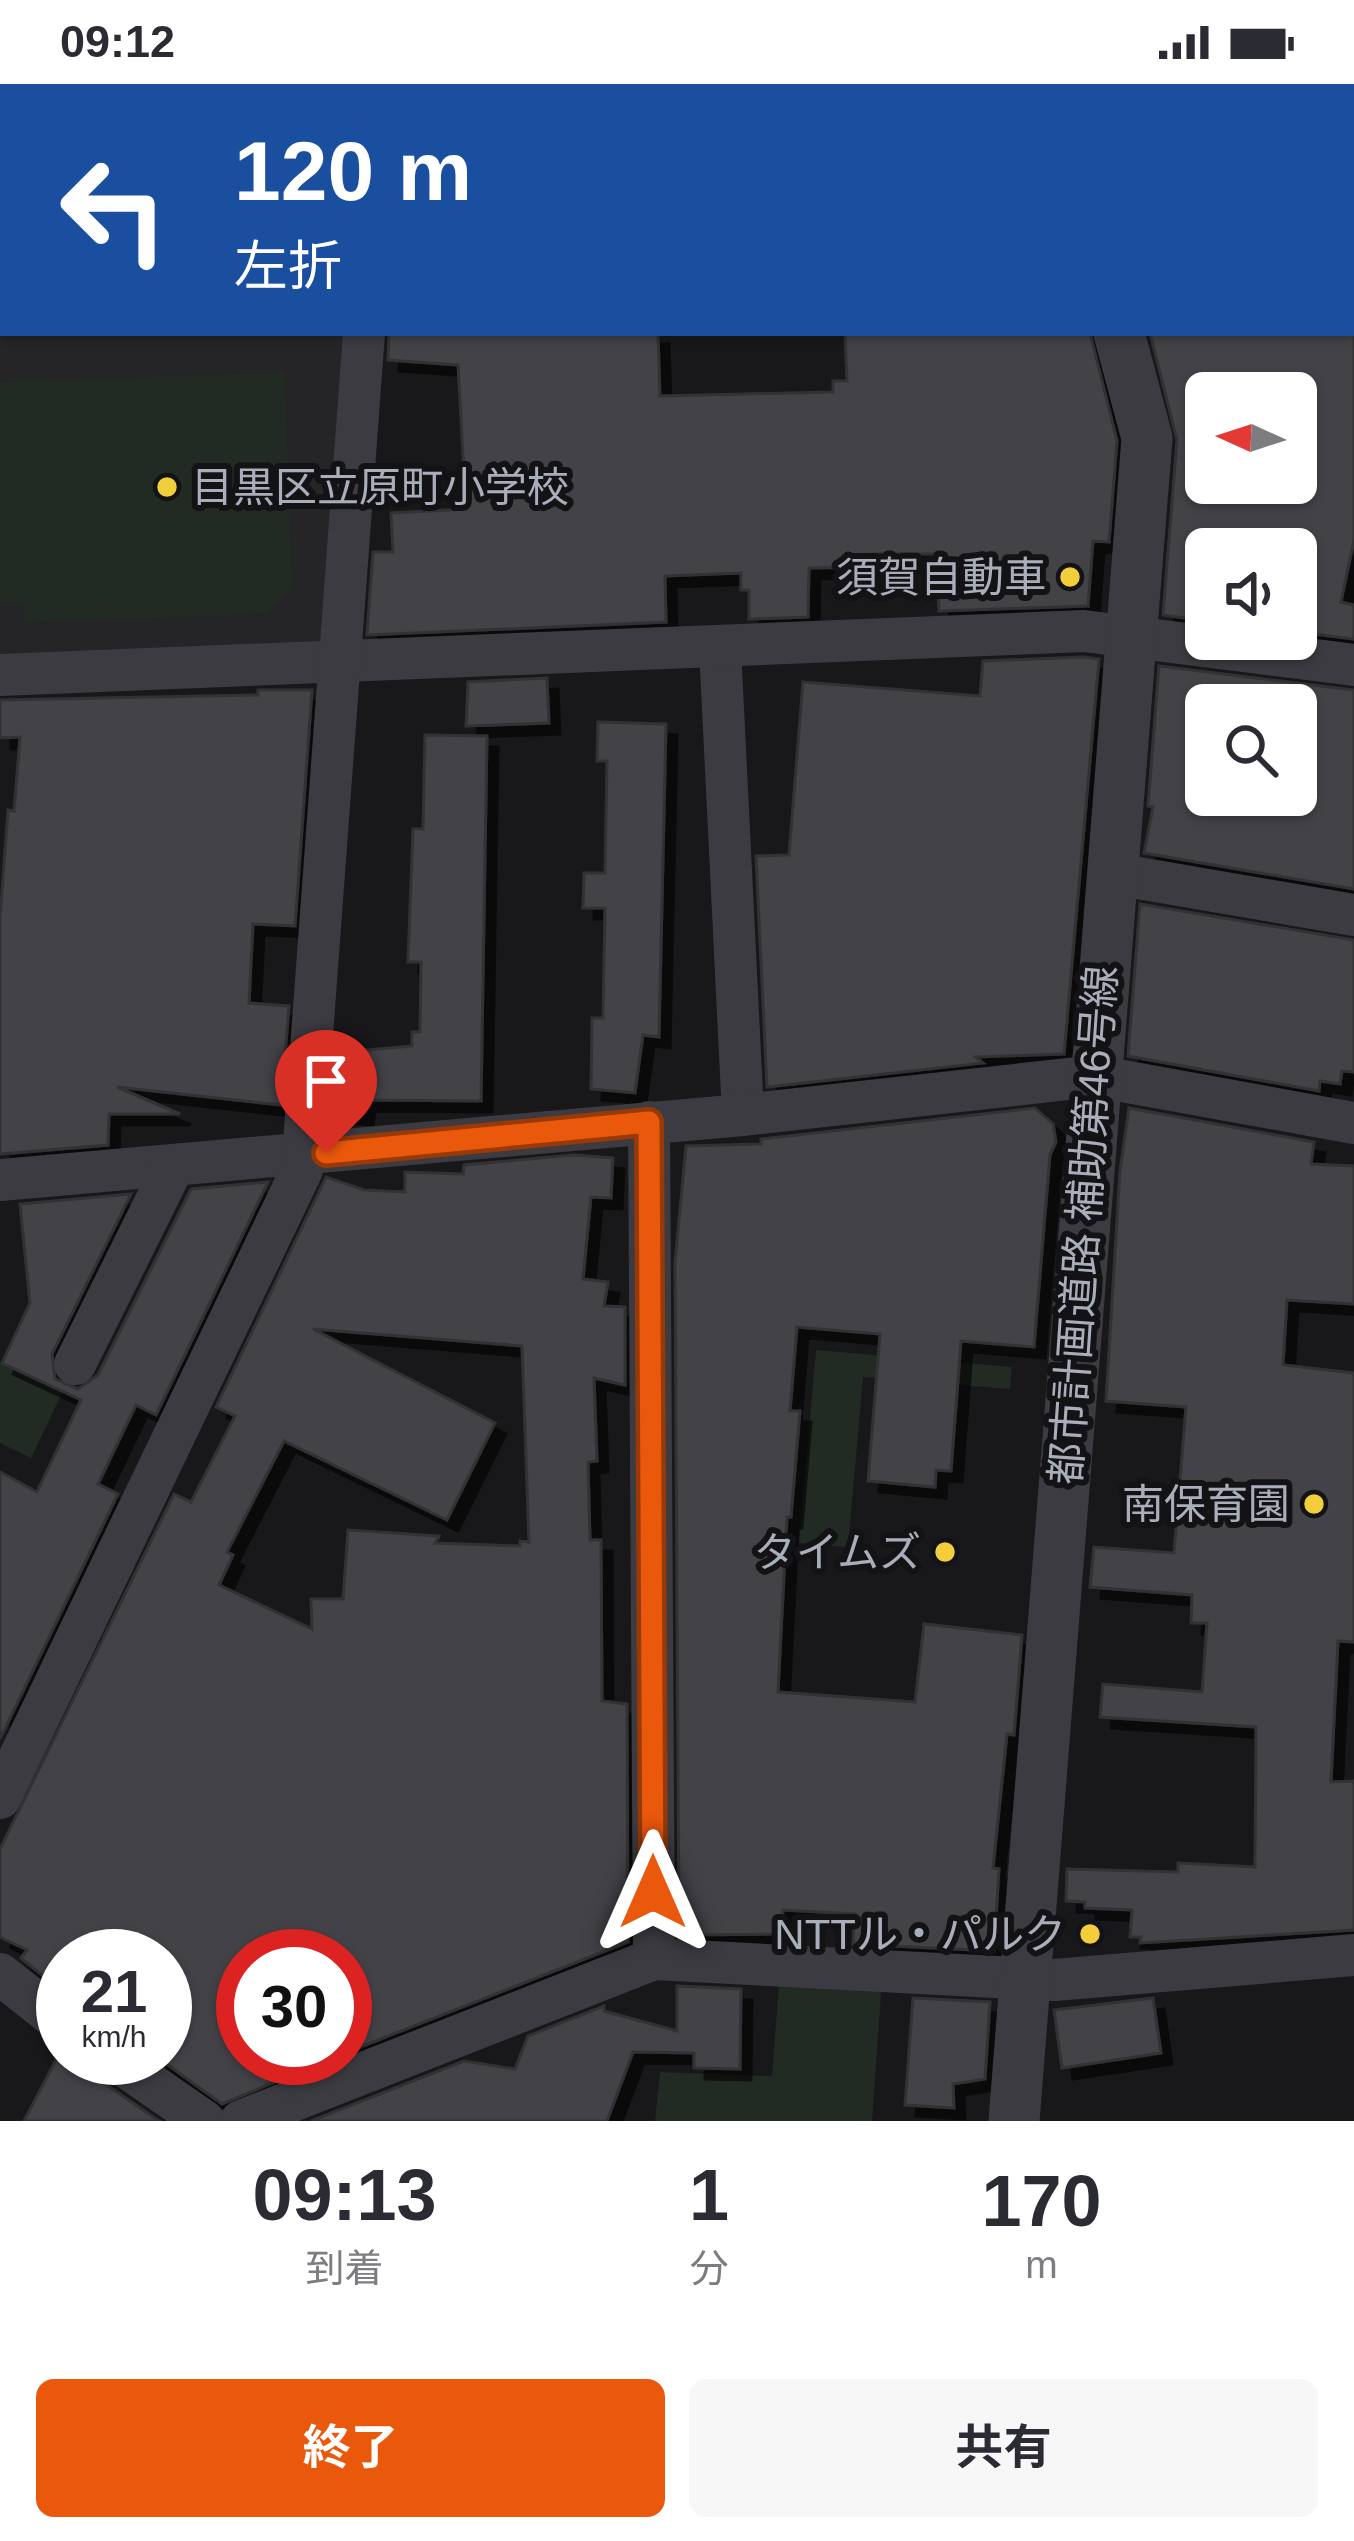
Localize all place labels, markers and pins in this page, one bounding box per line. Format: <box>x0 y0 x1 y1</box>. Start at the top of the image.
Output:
place label: 目黒区立原町小学校 <box>191 464 569 511</box>
marker: 目黒区立原町小学校 <box>154 474 180 500</box>
place label: 須賀自動車 <box>836 554 1046 601</box>
marker: 須賀自動車 <box>1057 564 1083 590</box>
pin <box>275 1030 377 1153</box>
place label: 南保育園 <box>1122 1481 1290 1528</box>
marker: 南保育園 <box>1301 1491 1327 1517</box>
place label: タイムズ <box>754 1529 921 1576</box>
marker: タイムズ <box>932 1539 958 1565</box>
place label: NTTル・パルク <box>774 1911 1066 1958</box>
marker: NTTル・パルク <box>1077 1921 1103 1947</box>

